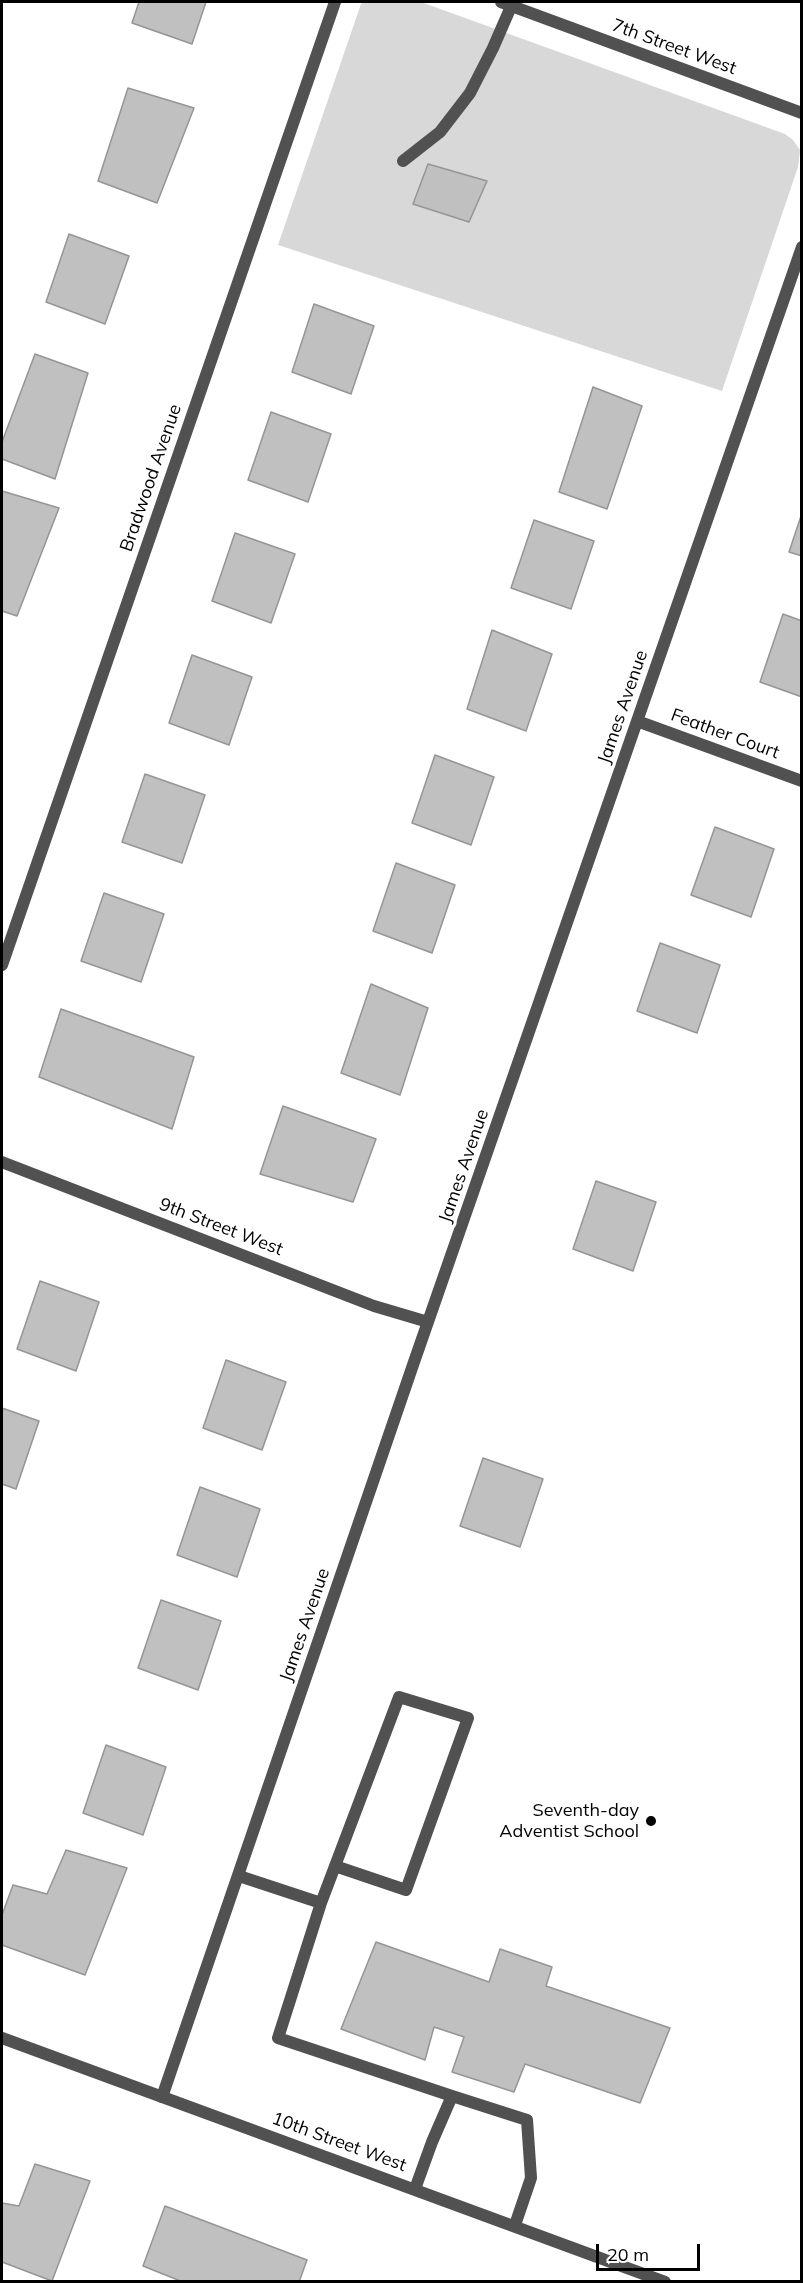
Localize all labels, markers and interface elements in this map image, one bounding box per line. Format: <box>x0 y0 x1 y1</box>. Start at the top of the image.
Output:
street label: 7th Street West <box>609 14 739 80</box>
street label: Bradwood Avenue <box>116 401 186 555</box>
street label: James Avenue <box>593 647 653 767</box>
street label: Feather Court <box>668 704 782 764</box>
street label: James Avenue <box>434 1106 494 1226</box>
street label: 9th Street West <box>156 1193 286 1261</box>
street label: James Avenue <box>275 1565 335 1685</box>
place label: Seventh-day Adventist School <box>499 1800 639 1842</box>
marker: Seventh-day Adventist School <box>644 1814 658 1828</box>
street label: 10th Street West <box>269 2108 409 2176</box>
scale bar <box>599 2232 702 2270</box>
text: 20 m <box>607 2243 649 2266</box>

